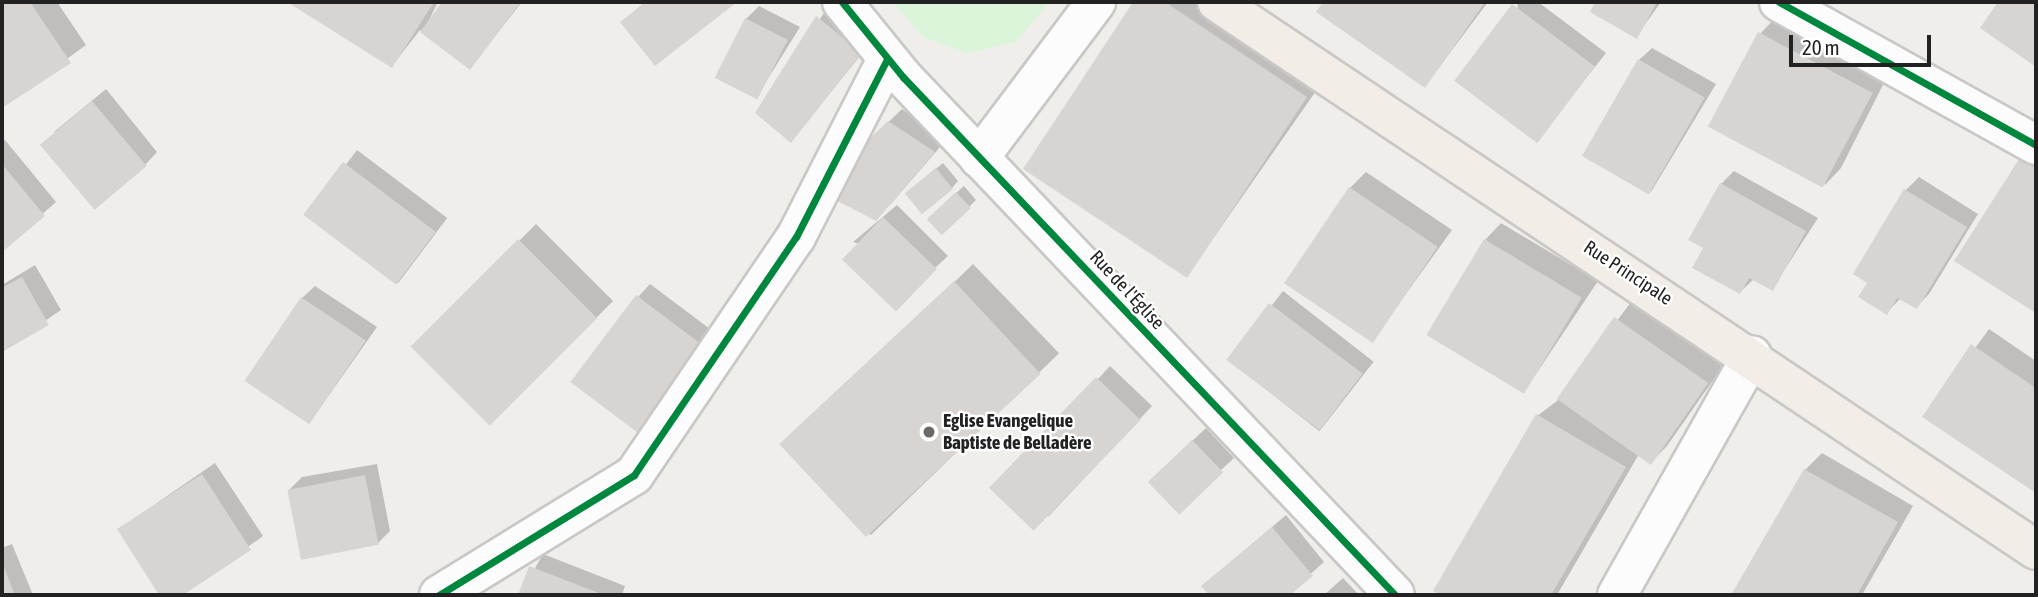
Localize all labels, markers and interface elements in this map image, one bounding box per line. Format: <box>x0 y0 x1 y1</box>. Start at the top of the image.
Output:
scale bar <box>1793 21 1935 65</box>
text: 20 m <box>1802 35 1840 59</box>
street label: Rue Principale <box>1579 236 1677 310</box>
street label: Rue de l'Église <box>1085 246 1169 334</box>
place label: Eglise Evangelique Baptiste de Belladère <box>943 410 1092 454</box>
marker: Eglise Evangelique Baptiste de Belladère <box>921 424 937 440</box>

